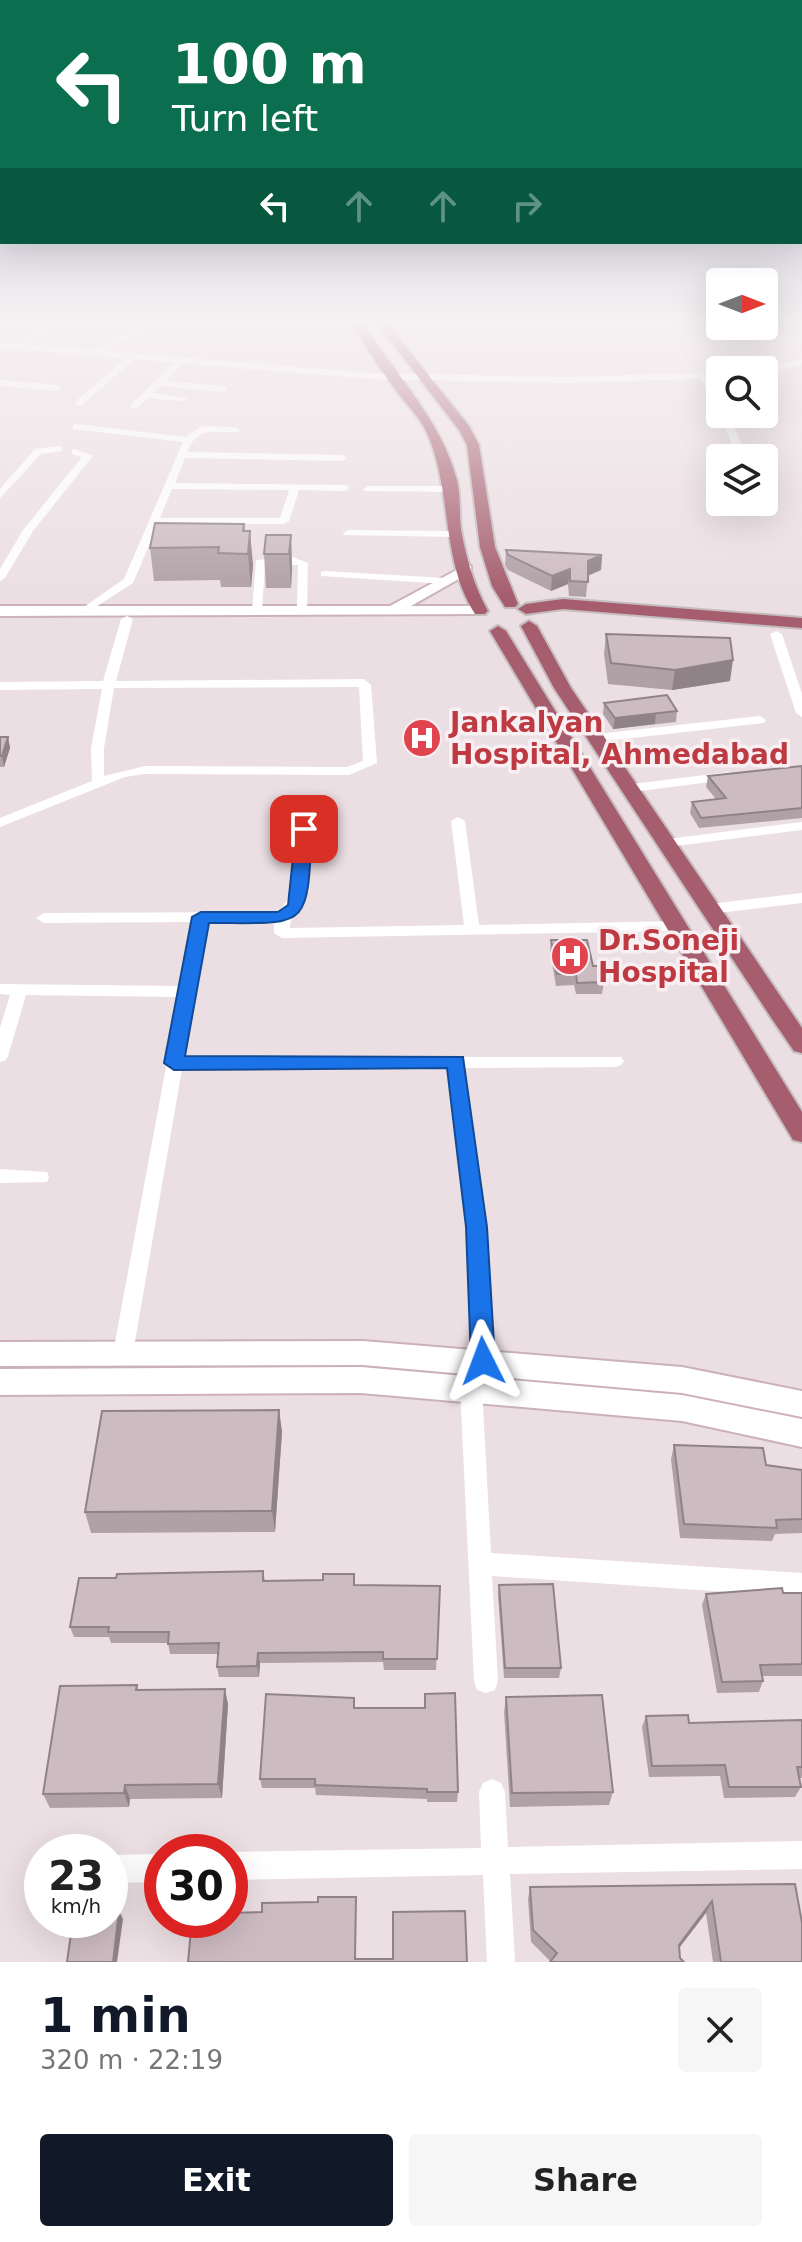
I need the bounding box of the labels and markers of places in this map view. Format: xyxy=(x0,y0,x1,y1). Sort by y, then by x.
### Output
place label: Jankalyan Hospital, Ahmedabad xyxy=(448,706,789,771)
hospital icon: Jankalyan Hospital, Ahmedabad xyxy=(401,717,443,759)
pin xyxy=(270,795,338,863)
place label: Dr.Soneji Hospital xyxy=(598,924,739,989)
hospital icon: Dr.Soneji Hospital xyxy=(549,935,591,977)

